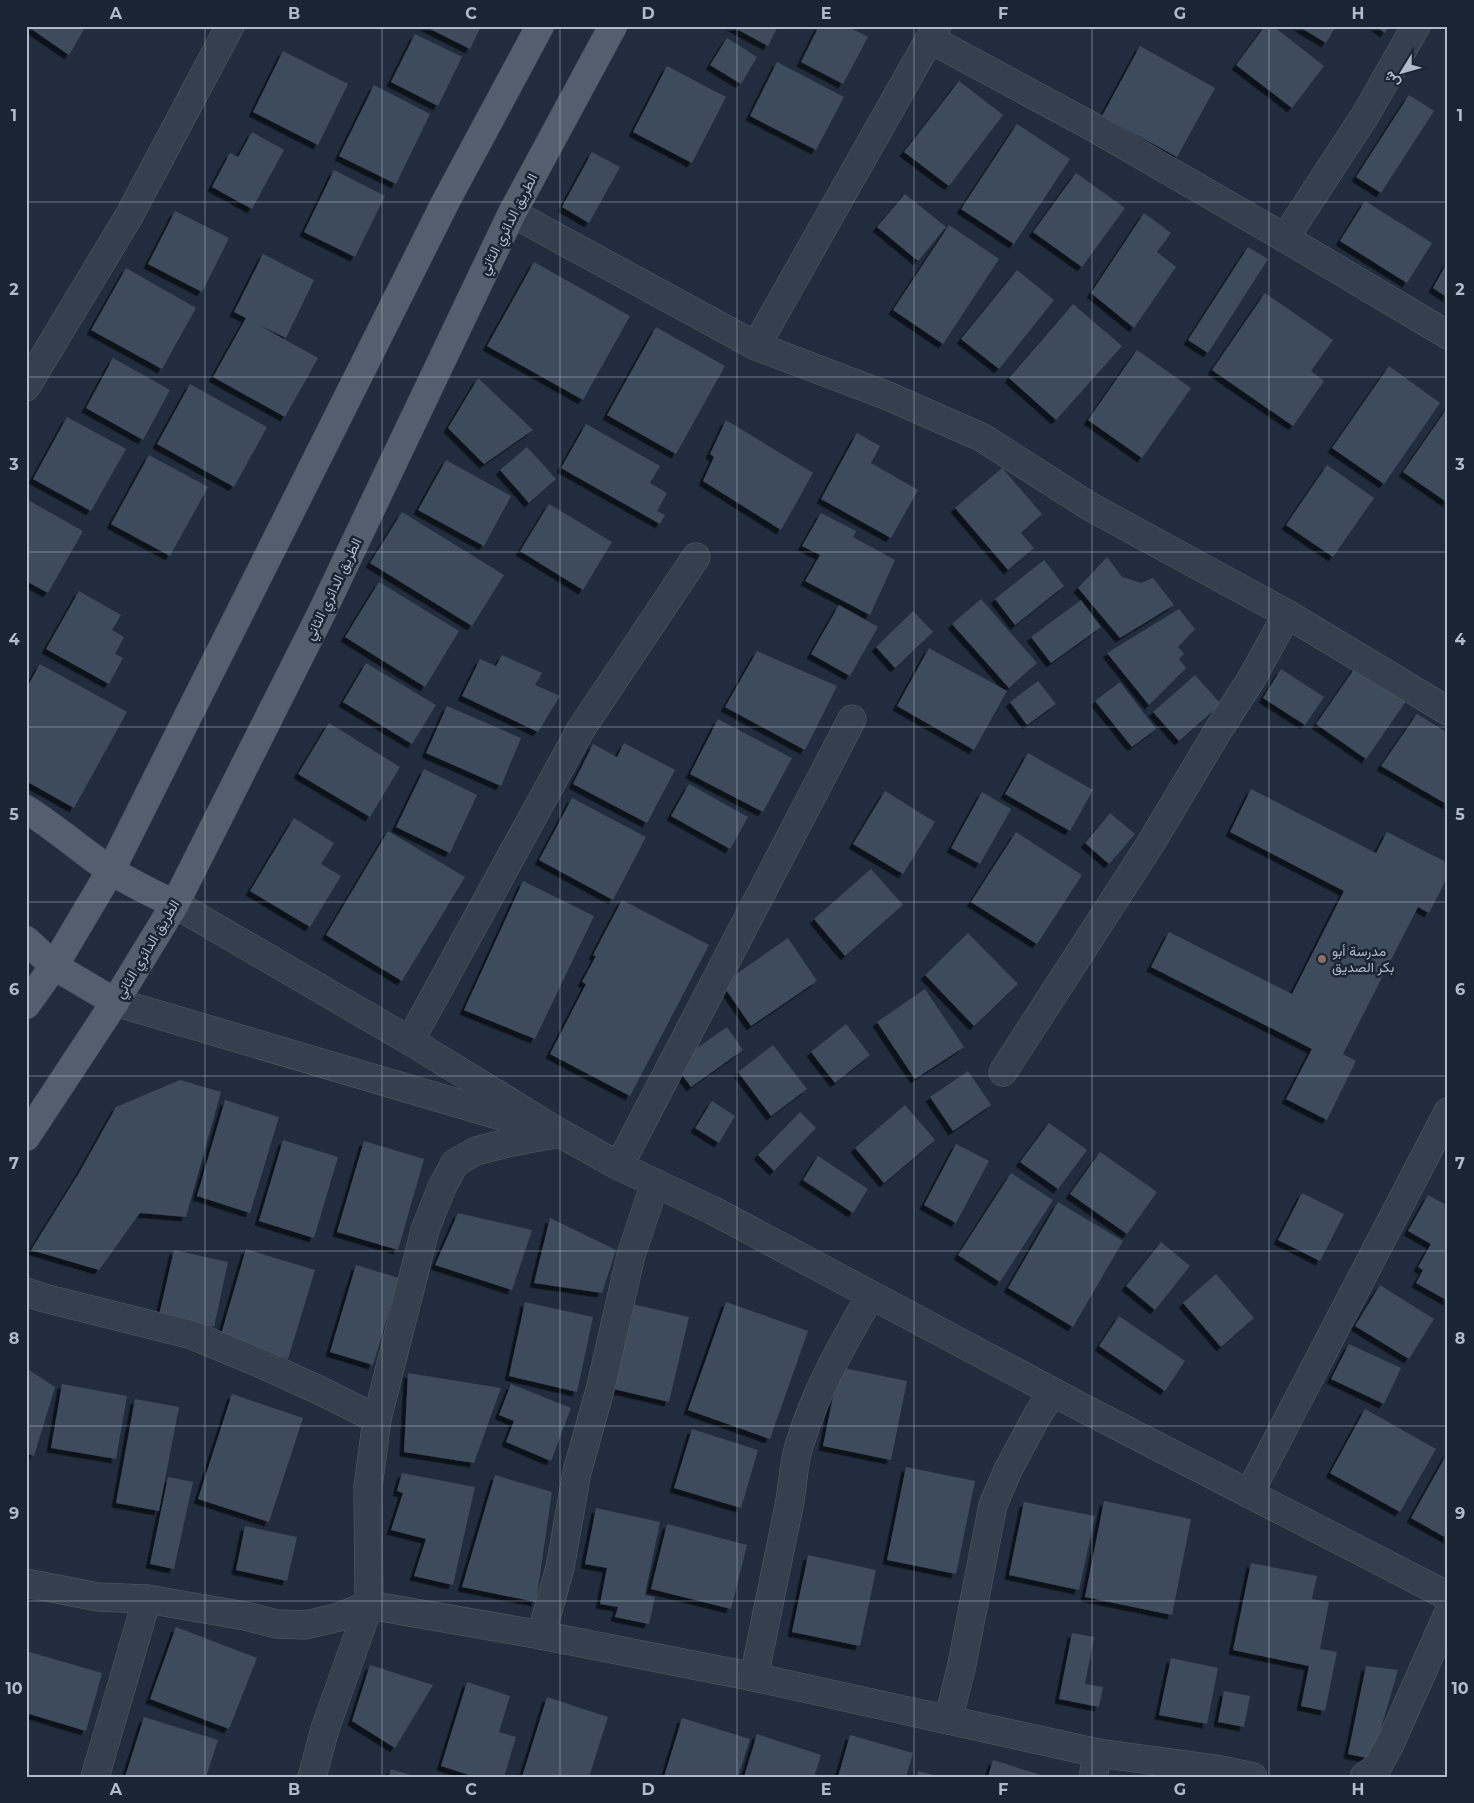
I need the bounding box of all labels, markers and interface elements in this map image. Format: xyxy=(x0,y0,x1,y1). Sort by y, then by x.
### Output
text: A xyxy=(109,4,123,23)
text: B xyxy=(288,4,300,23)
text: C xyxy=(465,4,477,23)
text: D xyxy=(641,4,655,23)
text: E xyxy=(821,4,831,23)
text: F xyxy=(998,4,1008,23)
text: G xyxy=(1174,4,1186,23)
text: H xyxy=(1352,4,1364,23)
north arrow xyxy=(1376,48,1426,98)
text: ش xyxy=(1379,68,1404,92)
text: 1 xyxy=(11,106,17,125)
text: 1 xyxy=(1457,106,1463,125)
street label: الطريق الدائري الثاني xyxy=(475,170,544,279)
text: 2 xyxy=(9,280,19,299)
text: 2 xyxy=(1455,280,1465,299)
text: 3 xyxy=(8,455,19,474)
text: 3 xyxy=(1454,455,1465,474)
street label: الطريق الدائري الثاني xyxy=(300,535,368,644)
text: 4 xyxy=(8,630,20,649)
text: 4 xyxy=(1454,630,1466,649)
text: 5 xyxy=(9,805,19,824)
text: 5 xyxy=(1455,805,1465,824)
street label: الطريق الدائري الثاني xyxy=(111,897,186,1003)
place label: مدرسة أبو بكر الصديق xyxy=(1332,942,1394,976)
marker: مدرسة أبو بكر الصديق xyxy=(1316,953,1328,965)
text: 6 xyxy=(9,980,19,999)
text: 6 xyxy=(1455,980,1465,999)
text: 7 xyxy=(9,1154,19,1173)
text: 7 xyxy=(1455,1154,1465,1173)
text: 8 xyxy=(9,1329,19,1348)
text: 8 xyxy=(1455,1329,1465,1348)
text: 9 xyxy=(9,1504,19,1523)
text: 9 xyxy=(1455,1504,1465,1523)
text: 10 xyxy=(5,1679,23,1698)
text: 10 xyxy=(1451,1679,1469,1698)
text: A xyxy=(109,1780,123,1799)
text: B xyxy=(288,1780,300,1799)
text: C xyxy=(465,1780,477,1799)
text: D xyxy=(641,1780,655,1799)
text: E xyxy=(821,1780,831,1799)
text: F xyxy=(998,1780,1008,1799)
text: G xyxy=(1174,1780,1186,1799)
text: H xyxy=(1352,1780,1364,1799)

